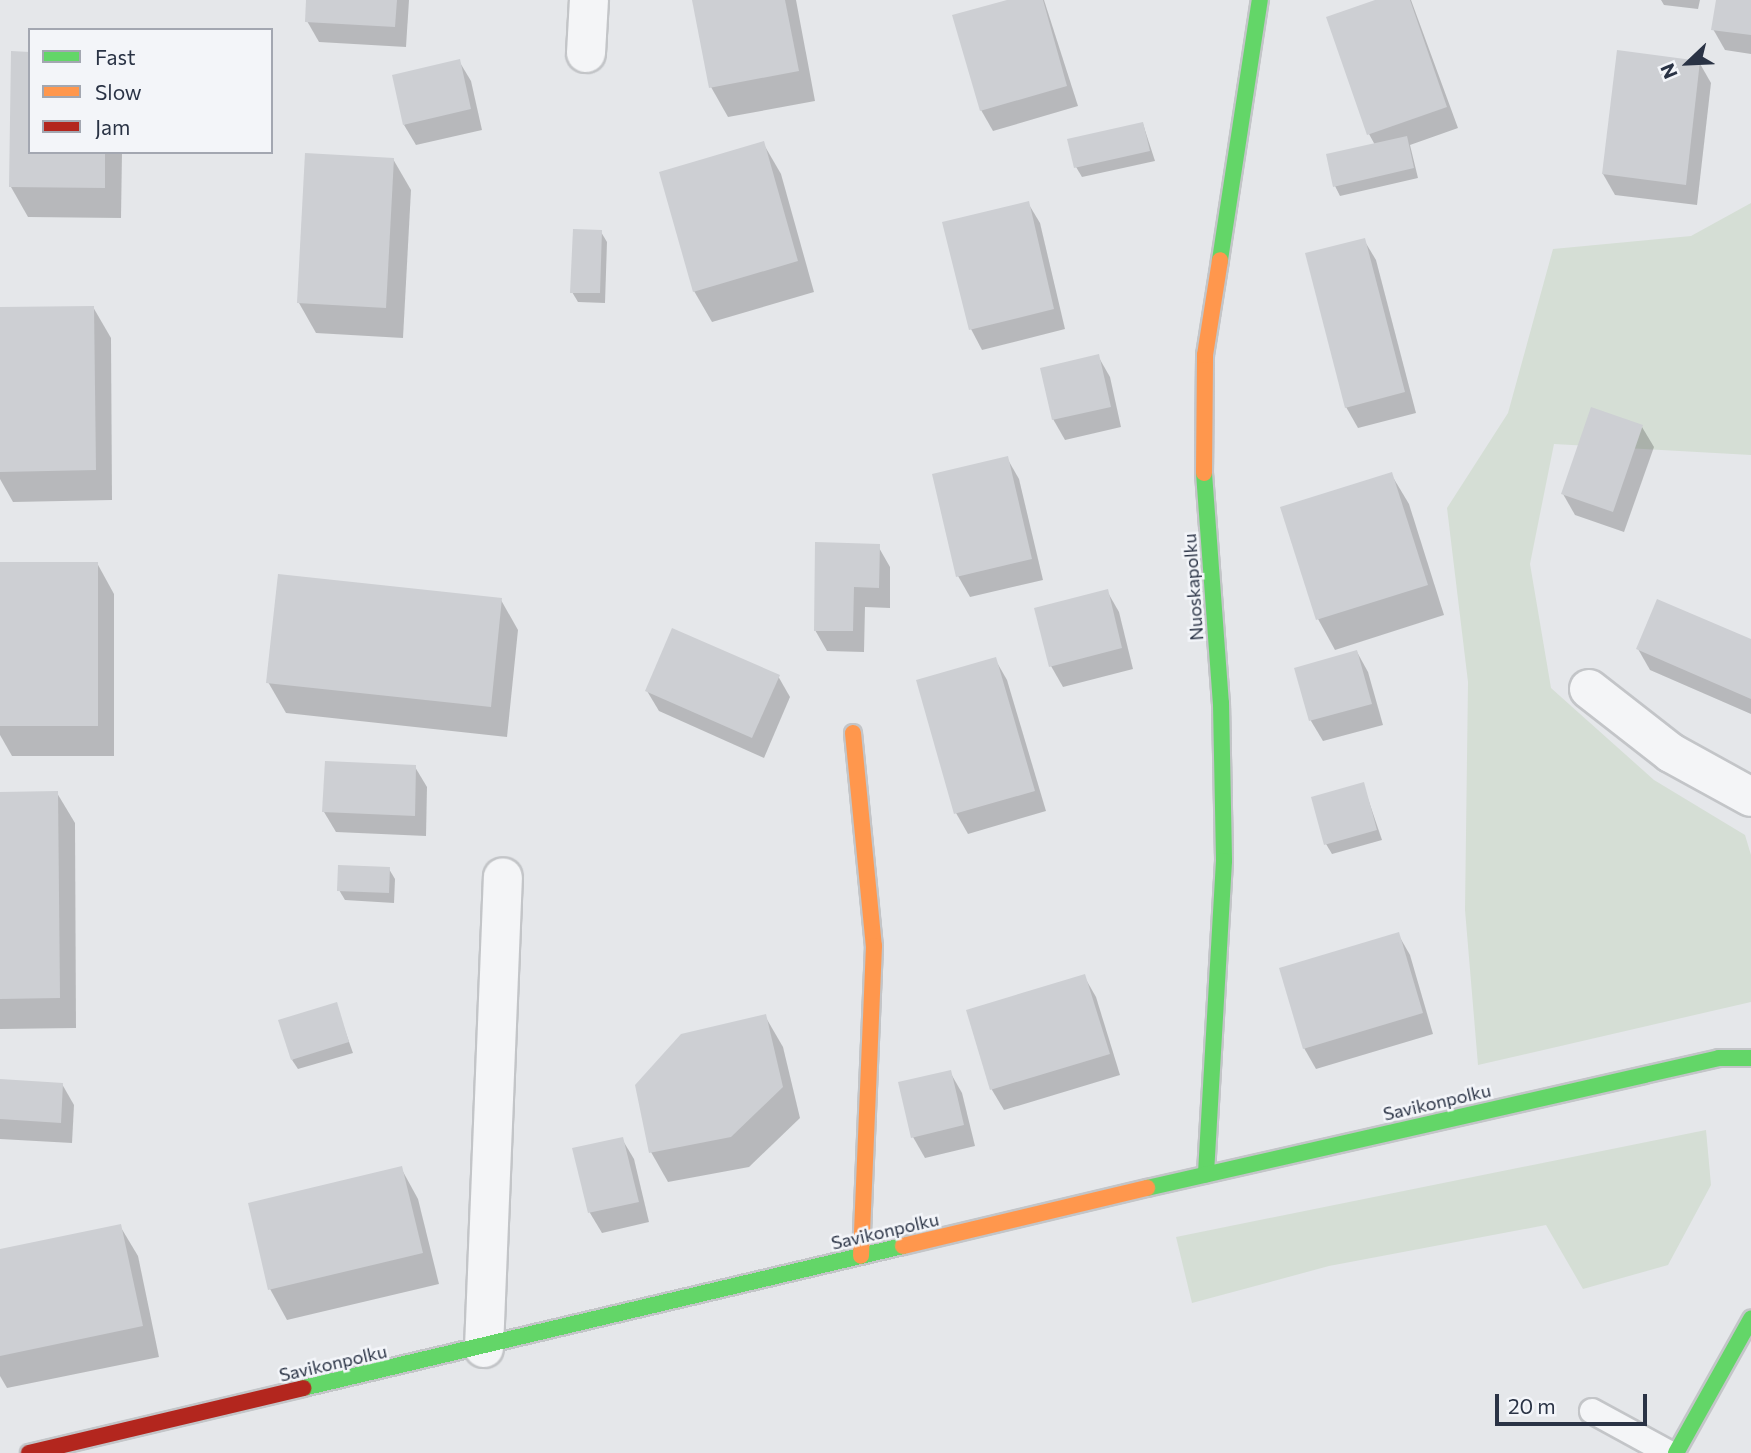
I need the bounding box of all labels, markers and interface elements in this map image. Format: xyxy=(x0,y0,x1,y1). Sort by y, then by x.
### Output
legend xyxy=(28,28,273,154)
north arrow xyxy=(1653,28,1723,98)
text: Fast xyxy=(95,44,136,69)
text: N xyxy=(1655,60,1682,82)
text: Slow xyxy=(95,79,142,104)
text: Jam xyxy=(95,114,130,139)
street label: Nuoskapolku xyxy=(1178,533,1208,641)
street label: Savikonpolku xyxy=(1381,1079,1493,1125)
street label: Savikonpolku xyxy=(829,1208,941,1254)
street label: Savikonpolku xyxy=(277,1340,389,1386)
scale bar xyxy=(1499,1380,1651,1424)
text: 20 m xyxy=(1508,1393,1556,1418)

